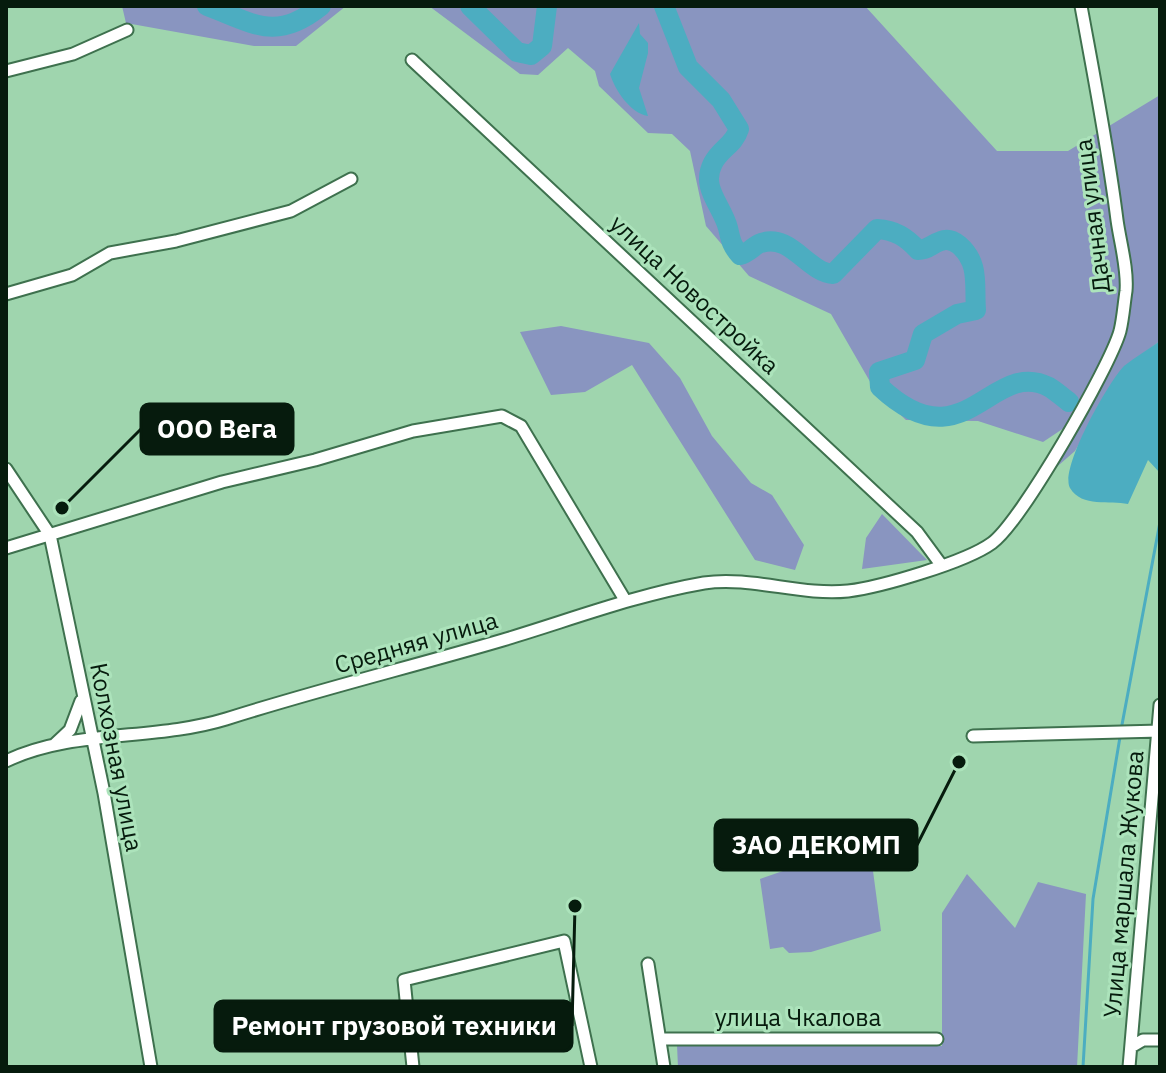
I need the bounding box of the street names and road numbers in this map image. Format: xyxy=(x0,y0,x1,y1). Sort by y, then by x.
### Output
street label: Дачная улица xyxy=(1067,137,1117,295)
street label: улица Новостройка xyxy=(604,207,787,381)
street label: Средняя улица xyxy=(331,603,501,681)
street label: Колхозная улица xyxy=(83,660,151,854)
street label: Улица маршала Жукова xyxy=(1095,749,1151,1019)
street label: улица Чкалова xyxy=(715,1001,882,1033)

